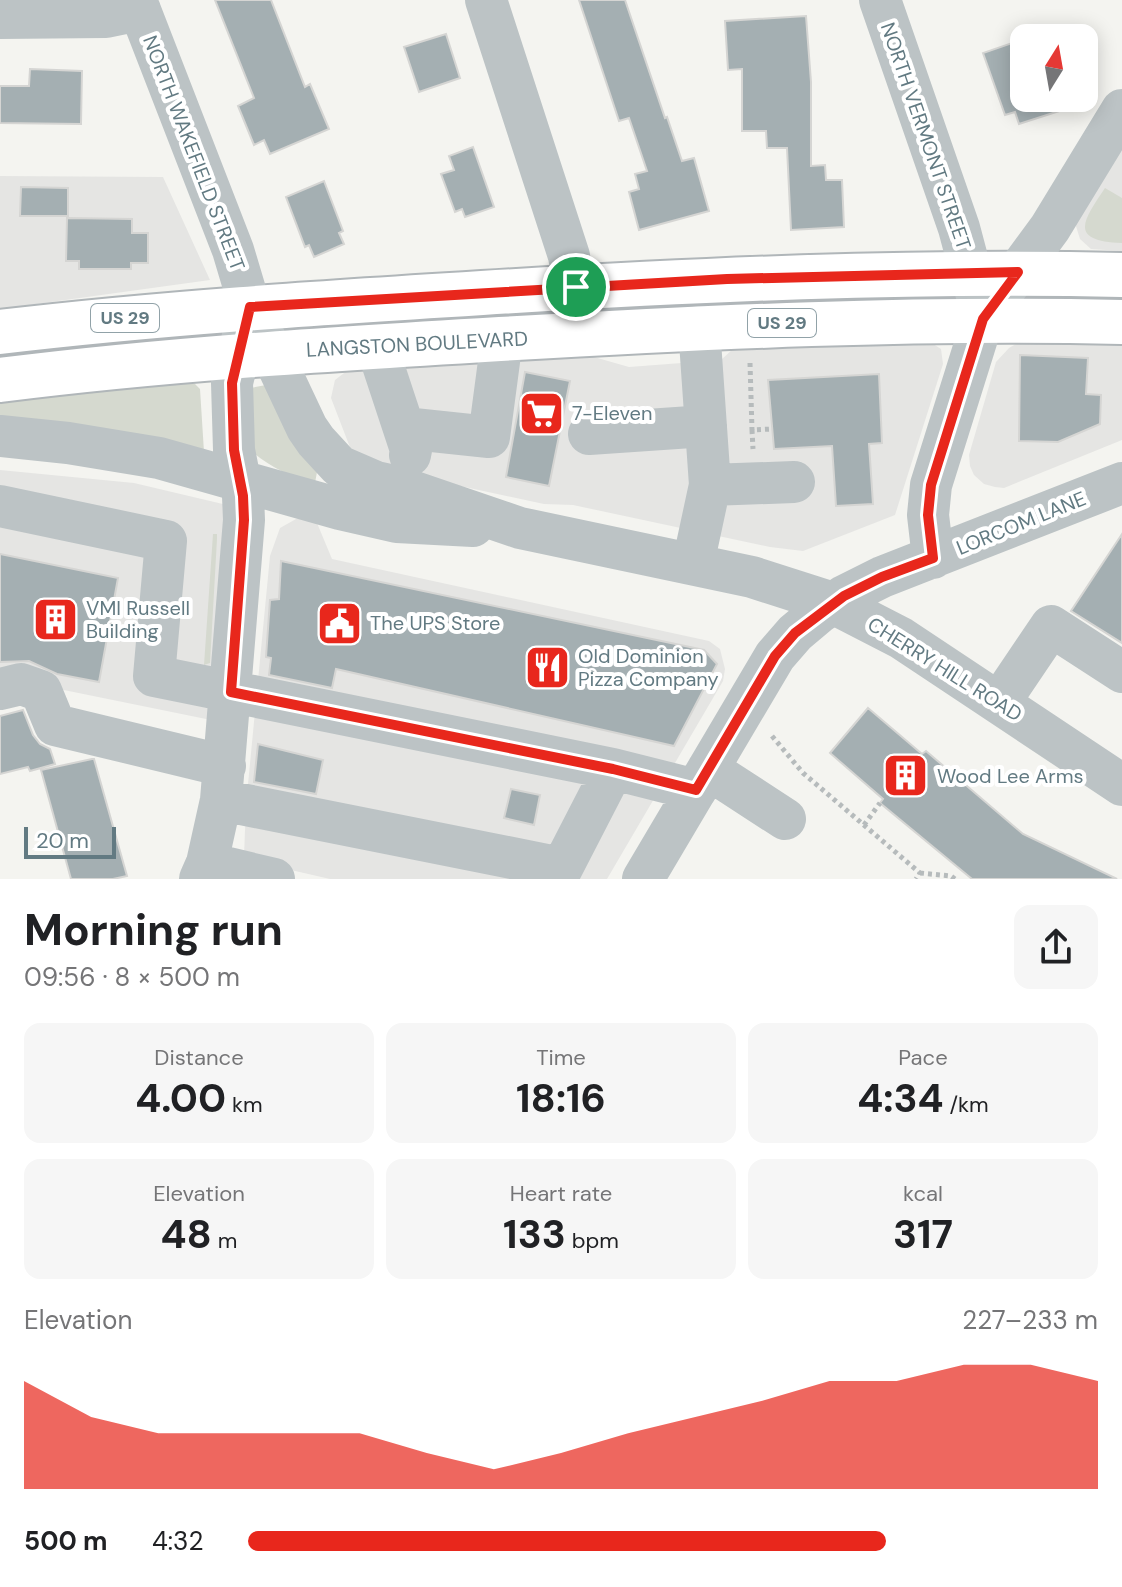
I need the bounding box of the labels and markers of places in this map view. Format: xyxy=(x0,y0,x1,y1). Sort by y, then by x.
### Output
pin xyxy=(542,253,610,321)
supermarket icon: 7-Eleven xyxy=(517,389,565,437)
place label: 7-Eleven xyxy=(572,400,652,426)
place label: VMI Russell Building xyxy=(86,595,190,644)
building icon: VMI Russell Building xyxy=(31,596,79,644)
public building icon: The UPS Store xyxy=(315,599,363,647)
place label: The UPS Store xyxy=(370,610,500,636)
restaurant icon: Old Dominion Pizza Company xyxy=(523,643,571,691)
place label: Old Dominion Pizza Company xyxy=(578,643,719,692)
building icon: Wood Lee Arms xyxy=(882,752,930,800)
place label: Wood Lee Arms xyxy=(937,763,1084,789)

